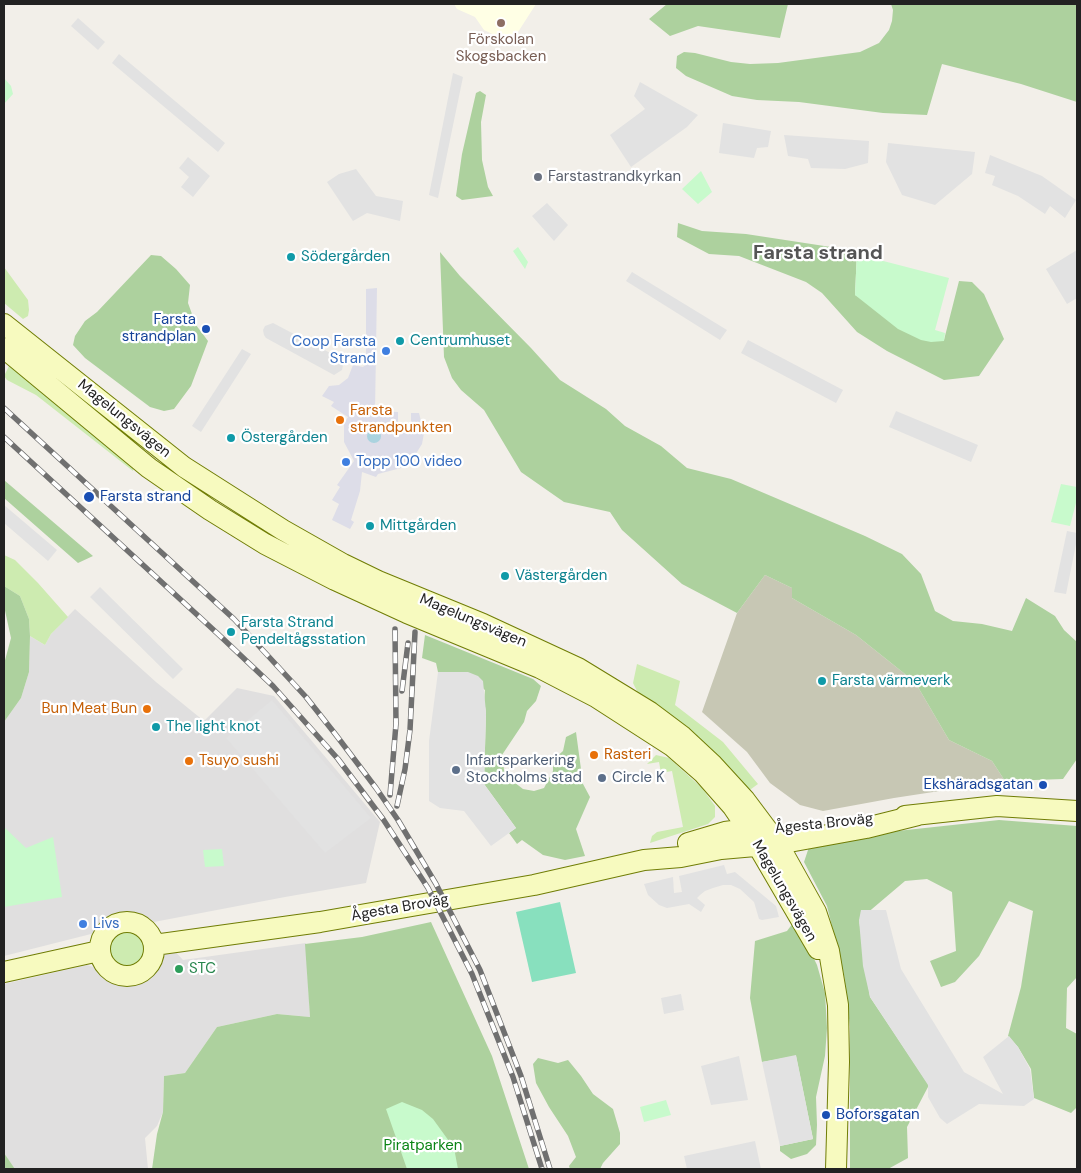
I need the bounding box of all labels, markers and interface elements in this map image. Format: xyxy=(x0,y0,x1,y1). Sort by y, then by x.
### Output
marker: Förskolan Skogsbacken xyxy=(495,17,507,29)
place label: Förskolan Skogsbacken xyxy=(456,31,546,66)
place label: Farstastrandkyrkan xyxy=(548,168,681,186)
marker: Farstastrandkyrkan xyxy=(532,171,544,183)
district label: Farsta strand xyxy=(753,242,883,266)
place label: Södergården xyxy=(301,248,390,266)
marker: Södergården xyxy=(285,251,297,263)
place label: Farsta strandplan xyxy=(122,311,196,346)
marker: Farsta strandplan xyxy=(200,323,212,335)
place label: Centrumhuset xyxy=(410,332,510,350)
place label: Coop Farsta Strand xyxy=(292,333,376,368)
marker: Centrumhuset xyxy=(394,335,406,347)
marker: Coop Farsta Strand xyxy=(380,345,392,357)
street label: Magelungsvägen xyxy=(74,376,174,462)
place label: Farsta strandpunkten xyxy=(350,402,452,437)
marker: Farsta strandpunkten xyxy=(334,414,346,426)
place label: Östergården xyxy=(241,429,328,447)
marker: Östergården xyxy=(225,432,237,444)
place label: Topp 100 video xyxy=(356,453,462,471)
marker: Topp 100 video xyxy=(340,456,352,468)
place label: Farsta strand xyxy=(100,488,191,506)
marker: Farsta strand xyxy=(82,490,96,504)
place label: Mittgården xyxy=(380,517,456,535)
marker: Mittgården xyxy=(364,520,376,532)
place label: Västergården xyxy=(515,567,607,585)
marker: Västergården xyxy=(499,570,511,582)
street label: Magelungsvägen xyxy=(417,590,529,652)
place label: Farsta Strand Pendeltågsstation xyxy=(241,614,366,649)
marker: Farsta Strand Pendeltågsstation xyxy=(225,626,237,638)
place label: Farsta värmeverk xyxy=(832,672,950,690)
marker: Farsta värmeverk xyxy=(816,675,828,687)
place label: Bun Meat Bun xyxy=(42,700,137,718)
marker: Bun Meat Bun xyxy=(141,703,153,715)
place label: The light knot xyxy=(166,718,260,736)
marker: The light knot xyxy=(150,721,162,733)
place label: Rasteri xyxy=(604,746,651,764)
marker: Rasteri xyxy=(588,749,600,761)
place label: Tsuyo sushi xyxy=(199,752,279,770)
place label: Infartsparkering Stockholms stad xyxy=(466,752,582,787)
marker: Tsuyo sushi xyxy=(183,755,195,767)
marker: Infartsparkering Stockholms stad xyxy=(450,764,462,776)
place label: Circle K xyxy=(612,769,665,787)
marker: Circle K xyxy=(596,772,608,784)
place label: Ekshäradsgatan xyxy=(923,776,1033,794)
marker: Ekshäradsgatan xyxy=(1037,779,1049,791)
street label: Ågesta Broväg xyxy=(774,810,874,838)
street label: Magelungsvägen xyxy=(748,837,820,945)
street label: Ågesta Broväg xyxy=(350,891,450,925)
place label: Livs xyxy=(93,915,120,933)
marker: Livs xyxy=(77,918,89,930)
place label: STC xyxy=(189,960,216,978)
marker: STC xyxy=(173,963,185,975)
place label: Boforsgatan xyxy=(836,1106,920,1124)
marker: Boforsgatan xyxy=(820,1109,832,1121)
park label: Piratparken xyxy=(384,1137,462,1155)

